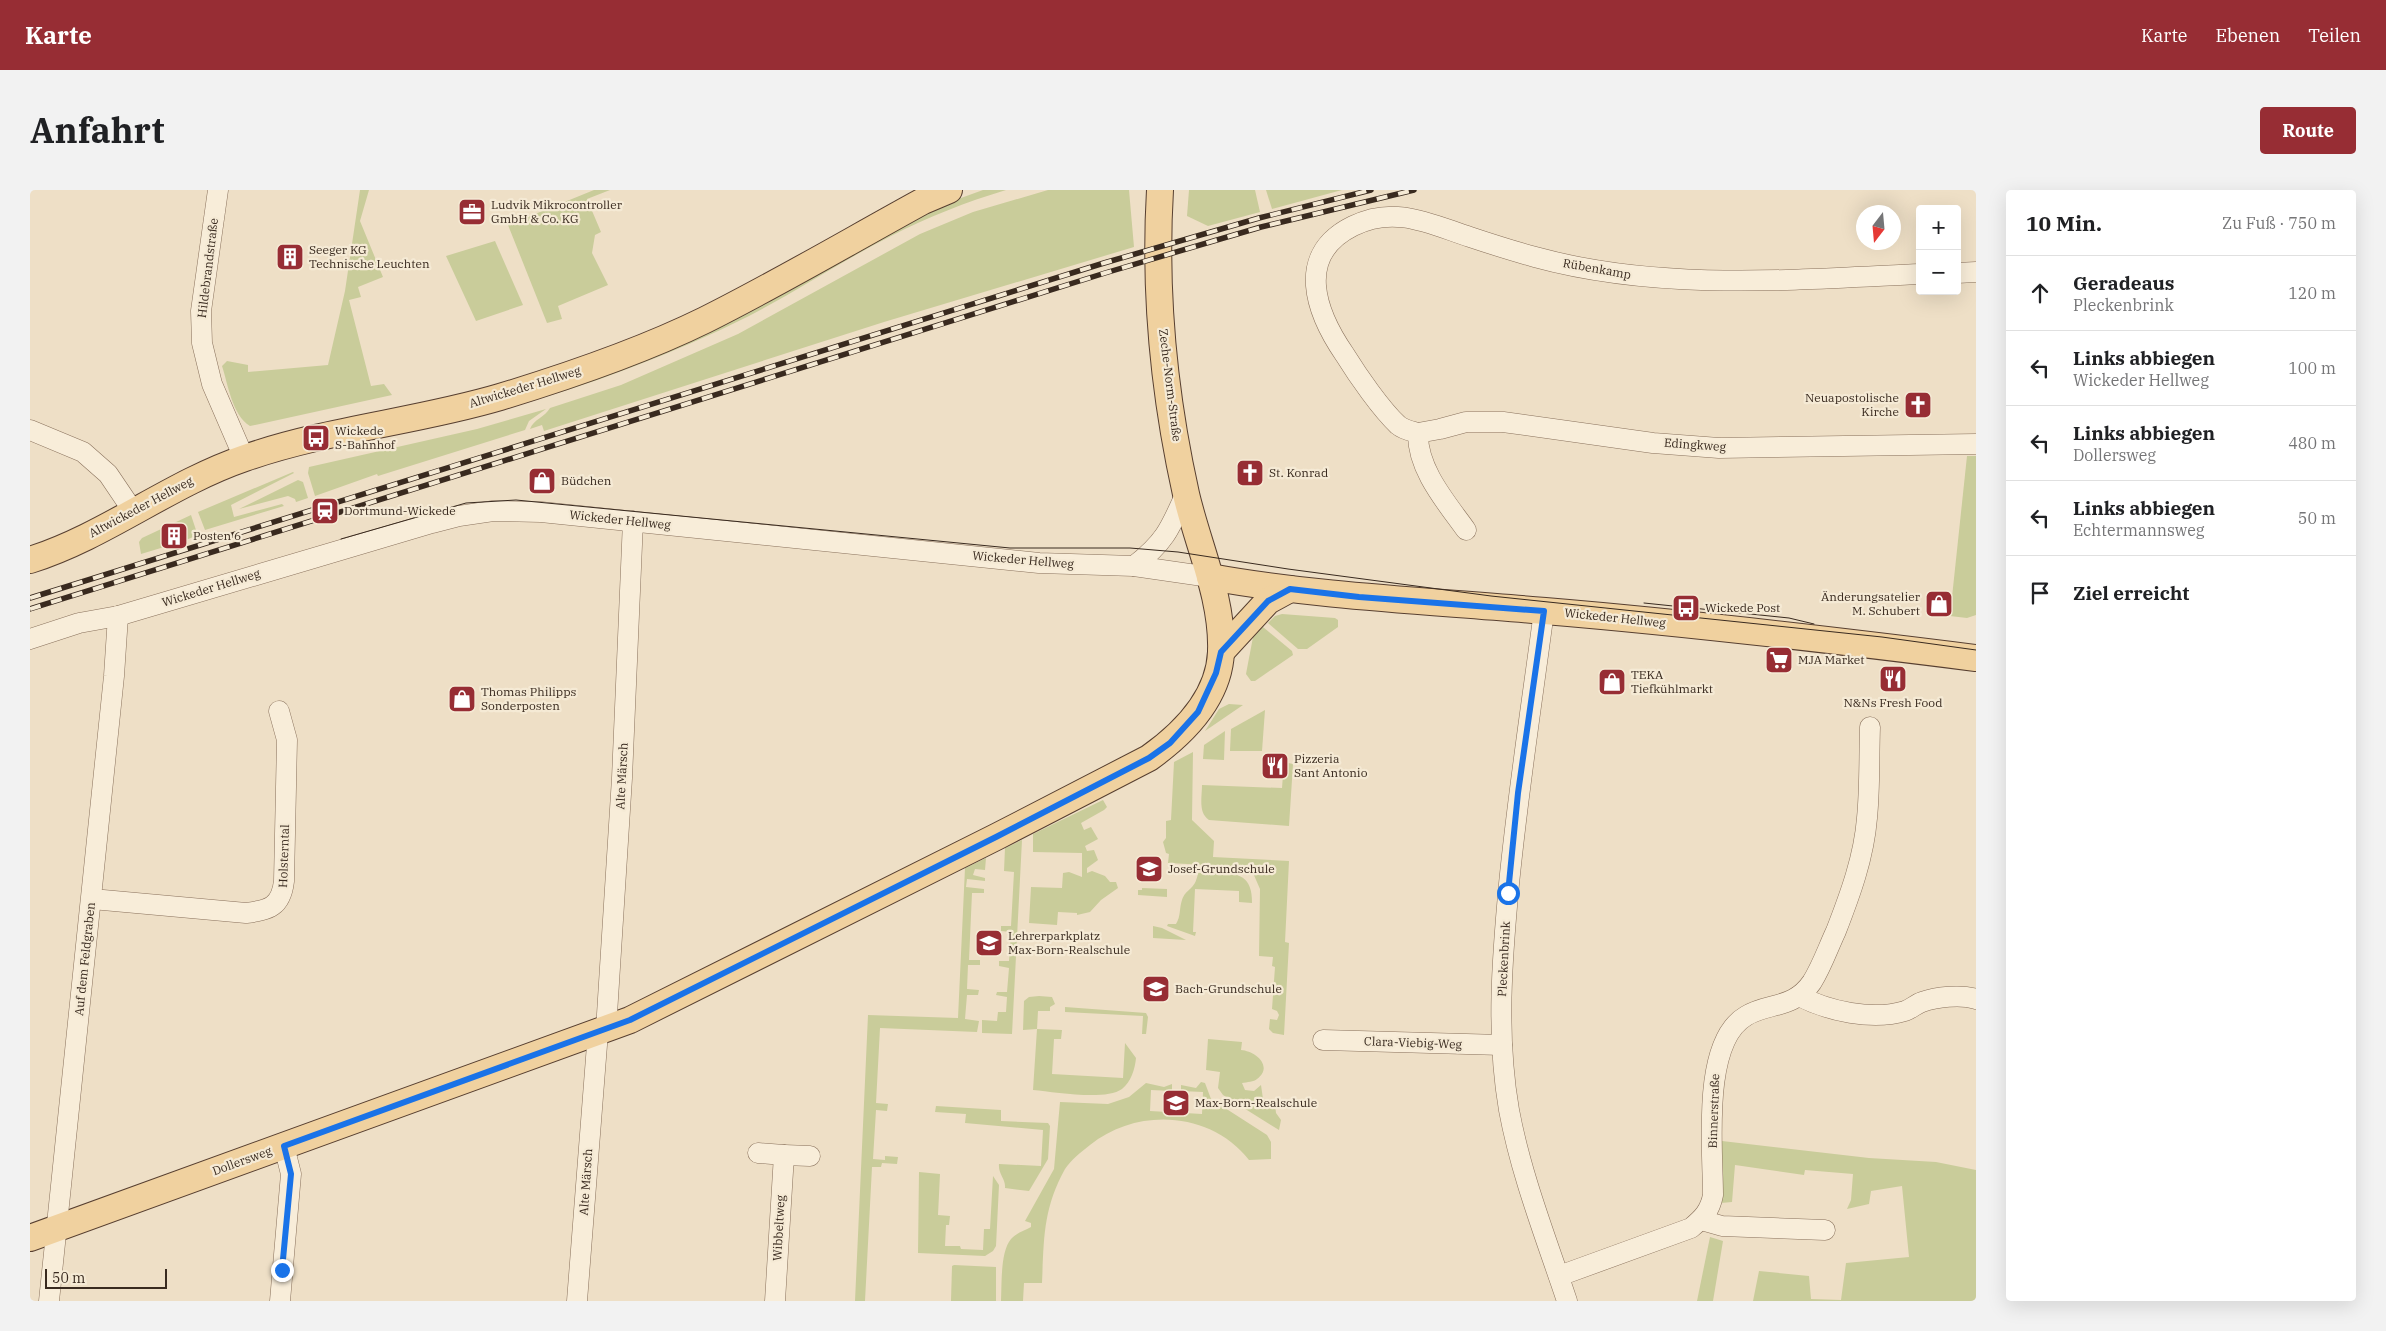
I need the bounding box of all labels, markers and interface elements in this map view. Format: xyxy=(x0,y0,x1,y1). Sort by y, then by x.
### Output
text: Karte xyxy=(25,19,92,51)
text: Karte xyxy=(2141,24,2187,47)
text: Ebenen xyxy=(2215,24,2280,47)
text: Teilen xyxy=(2308,24,2361,47)
text: Anfahrt xyxy=(30,107,164,153)
button: Route xyxy=(2260,107,2356,154)
office icon: Ludvik Mikrocontroller GmbH & Co. KG xyxy=(457,197,487,227)
place label: Ludvik Mikrocontroller GmbH & Co. KG xyxy=(491,197,623,226)
north arrow xyxy=(1856,205,1901,250)
map controls xyxy=(1916,205,1961,295)
button: + xyxy=(1916,205,1961,250)
text: 10 Min. xyxy=(2026,209,2102,237)
text: Zu Fuß · 750 m xyxy=(2222,213,2336,233)
street label: Hildebrandstraße xyxy=(194,217,221,319)
building icon: Seeger KG Technische Leuchten xyxy=(275,242,305,272)
place label: Seeger KG Technische Leuchten xyxy=(309,242,430,271)
button: − xyxy=(1916,250,1961,295)
street label: Rübenkamp xyxy=(1562,255,1632,282)
text: Geradeaus xyxy=(2073,271,2174,295)
icon: ahead xyxy=(2026,279,2054,307)
text: 120 m xyxy=(2288,283,2336,303)
text: Pleckenbrink xyxy=(2073,295,2174,315)
street label: Zeche-Norm-Straße xyxy=(1156,328,1185,442)
text: Links abbiegen xyxy=(2073,346,2215,370)
icon: left xyxy=(2026,354,2054,382)
text: 100 m xyxy=(2288,358,2336,378)
street label: Altwickeder Hellweg xyxy=(467,362,583,411)
text: Wickeder Hellweg xyxy=(2073,370,2209,390)
place label: Neuapostolische Kirche xyxy=(1805,390,1899,419)
church icon: Neuapostolische Kirche xyxy=(1903,390,1933,420)
text: Links abbiegen xyxy=(2073,421,2215,445)
bus stop icon: Wickede S-Bahnhof xyxy=(301,423,331,453)
place label: Wickede S-Bahnhof xyxy=(335,423,396,452)
icon: left xyxy=(2026,429,2054,457)
text: 480 m xyxy=(2288,433,2336,453)
street label: Edingkweg xyxy=(1664,435,1727,454)
text: Dollersweg xyxy=(2073,445,2156,465)
church icon: St. Konrad xyxy=(1235,458,1265,488)
place label: St. Konrad xyxy=(1269,465,1328,480)
shop icon: Büdchen xyxy=(527,466,557,496)
street label: Altwickeder Hellweg xyxy=(86,473,196,540)
place label: Büdchen xyxy=(561,473,612,488)
station icon: Dortmund-Wickede xyxy=(310,496,340,526)
text: Links abbiegen xyxy=(2073,496,2215,520)
place label: Dortmund-Wickede xyxy=(344,503,456,518)
icon: left xyxy=(2026,504,2054,532)
street label: Wickeder Hellweg xyxy=(569,507,672,532)
text: 50 m xyxy=(2298,508,2336,528)
text: Echtermannsweg xyxy=(2073,520,2204,540)
building icon: Posten 6 xyxy=(159,521,189,551)
place label: Posten 6 xyxy=(193,528,241,543)
street label: Wickeder Hellweg xyxy=(972,548,1075,571)
street label: Wickeder Hellweg xyxy=(160,565,262,610)
icon: arrive xyxy=(2026,579,2054,607)
text: Ziel erreicht xyxy=(2073,581,2189,605)
place label: Änderungsatelier M. Schubert xyxy=(1821,589,1921,618)
shop icon: Änderungsatelier M. Schubert xyxy=(1924,589,1954,619)
bus stop icon: Wickede Post xyxy=(1671,593,1701,623)
place label: Wickede Post xyxy=(1705,600,1780,615)
street label: Wickeder Hellweg xyxy=(1564,605,1667,630)
supermarket icon: MJA Market xyxy=(1764,645,1794,675)
place label: MJA Market xyxy=(1798,652,1865,667)
restaurant icon: N&Ns Fresh Food xyxy=(1878,664,1908,694)
shop icon: TEKA Tiefkühlmarkt xyxy=(1597,667,1627,697)
place label: TEKA Tiefkühlmarkt xyxy=(1631,667,1713,696)
shop icon: Thomas Philipps Sonderposten xyxy=(447,684,477,714)
place label: Thomas Philipps Sonderposten xyxy=(481,684,577,713)
place label: N&Ns Fresh Food xyxy=(1843,695,1943,710)
street label: Alte Märsch xyxy=(612,742,631,810)
restaurant icon: Pizzeria Sant Antonio xyxy=(1260,751,1290,781)
place label: Pizzeria Sant Antonio xyxy=(1294,751,1368,780)
street label: Holsterntal xyxy=(275,824,292,888)
school or university icon: Josef-Grundschule xyxy=(1134,854,1164,884)
place label: Josef-Grundschule xyxy=(1168,861,1275,876)
route start xyxy=(1497,882,1520,905)
street label: Auf dem Feldgraben xyxy=(71,901,98,1017)
street label: Pleckenbrink xyxy=(1494,921,1513,997)
school or university icon: Lehrerparkplatz Max-Born-Realschule xyxy=(974,928,1004,958)
place label: Lehrerparkplatz Max-Born-Realschule xyxy=(1008,928,1130,957)
school or university icon: Bach-Grundschule xyxy=(1141,974,1171,1004)
place label: Bach-Grundschule xyxy=(1175,981,1282,996)
street label: Clara-Viebig-Weg xyxy=(1364,1033,1463,1052)
street label: Binnerstraße xyxy=(1705,1073,1722,1149)
school or university icon: Max-Born-Realschule xyxy=(1161,1088,1191,1118)
place label: Max-Born-Realschule xyxy=(1195,1095,1317,1110)
street label: Dollersweg xyxy=(210,1143,274,1178)
street label: Alte Märsch xyxy=(576,1148,595,1216)
street label: Wibbeltweg xyxy=(769,1194,788,1261)
route end xyxy=(271,1259,294,1282)
scale bar xyxy=(45,1266,168,1289)
text: 50 m xyxy=(52,1269,85,1287)

